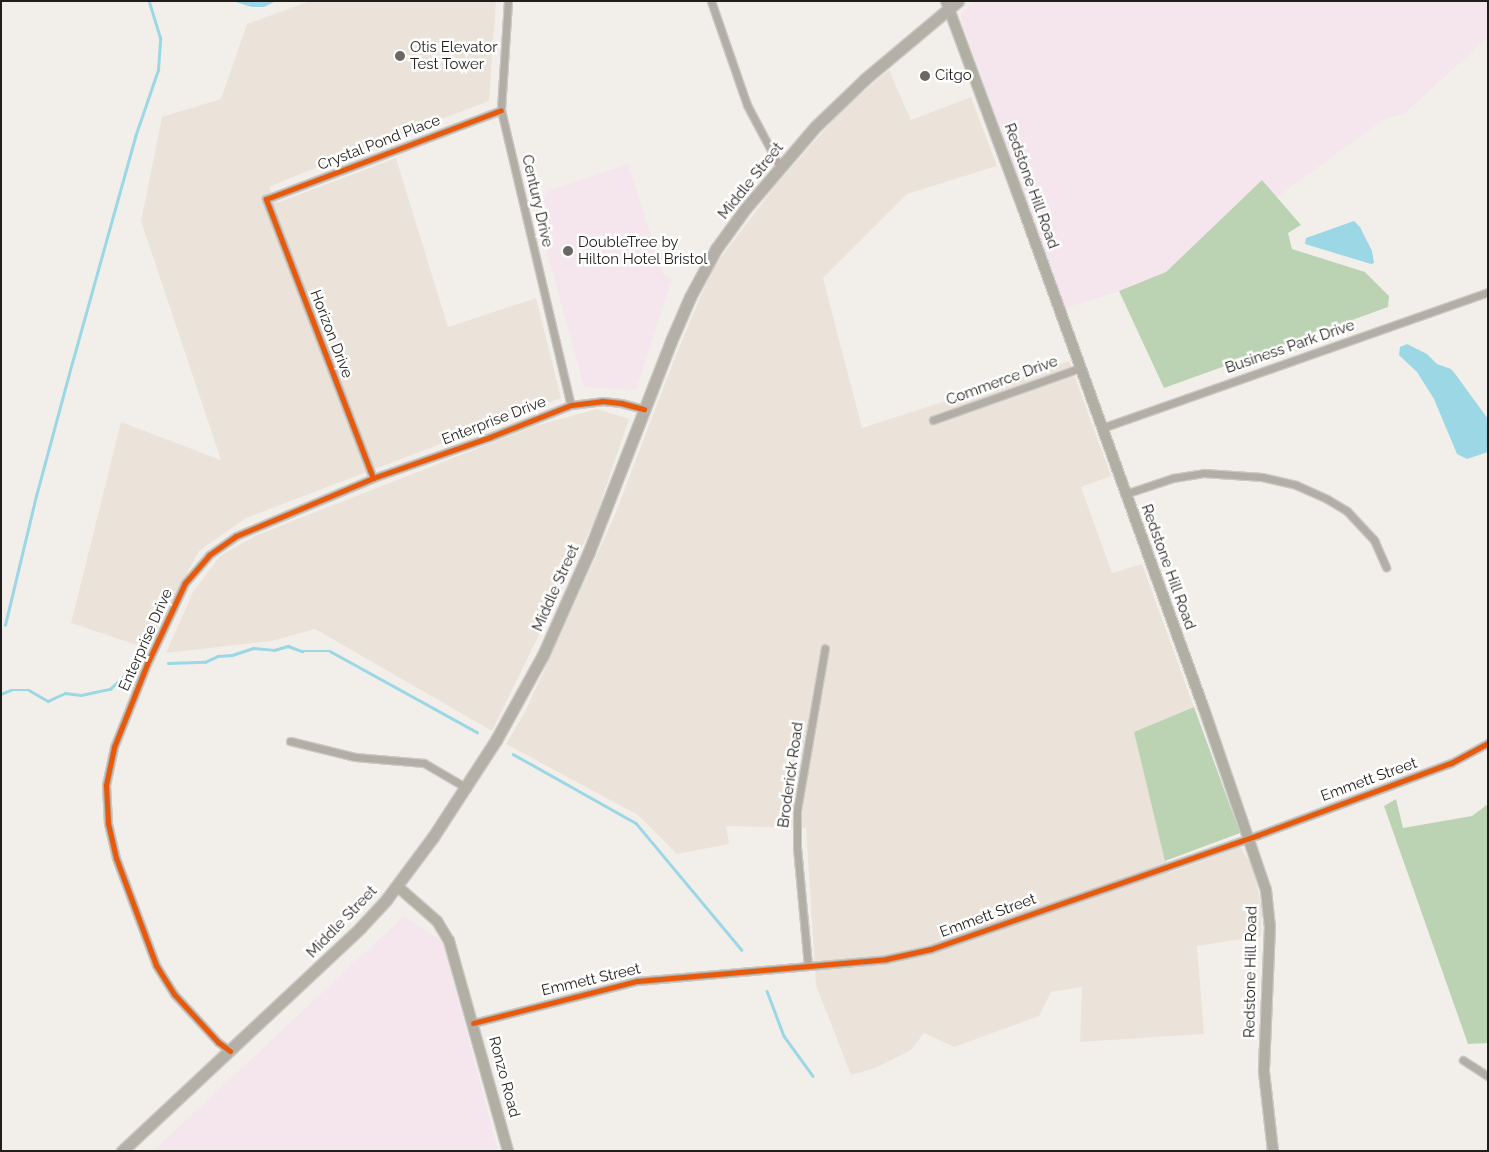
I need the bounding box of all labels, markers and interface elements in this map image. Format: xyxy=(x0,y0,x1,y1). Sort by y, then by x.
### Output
place label: Otis Elevator Test Tower xyxy=(410,38,497,73)
marker: Otis Elevator Test Tower xyxy=(394,50,406,62)
place label: Citgo xyxy=(935,67,972,85)
marker: Citgo xyxy=(919,70,931,82)
street label: Crystal Pond Place xyxy=(315,111,443,175)
street label: Redstone Hill Road xyxy=(1000,121,1062,251)
street label: Middle Street xyxy=(715,139,787,223)
street label: Century Drive xyxy=(518,153,556,249)
place label: DoubleTree by Hilton Hotel Bristol xyxy=(578,233,708,268)
marker: DoubleTree by Hilton Hotel Bristol xyxy=(562,245,574,257)
street label: Horizon Drive xyxy=(306,287,356,381)
street label: Business Park Drive xyxy=(1223,316,1357,378)
street label: Commerce Drive xyxy=(944,353,1060,409)
street label: Enterprise Drive xyxy=(439,393,549,449)
street label: Redstone Hill Road xyxy=(1137,502,1199,632)
street label: Middle Street xyxy=(529,542,583,634)
street label: Enterprise Drive xyxy=(115,586,177,694)
street label: Broderick Road xyxy=(775,721,807,829)
street label: Emmett Street xyxy=(1319,754,1419,806)
street label: Middle Street xyxy=(303,882,381,962)
street label: Emmett Street xyxy=(938,890,1038,942)
street label: Redstone Hill Road xyxy=(1241,906,1261,1038)
street label: Emmett Street xyxy=(540,960,642,1000)
street label: Ronzo Road xyxy=(485,1035,523,1119)

